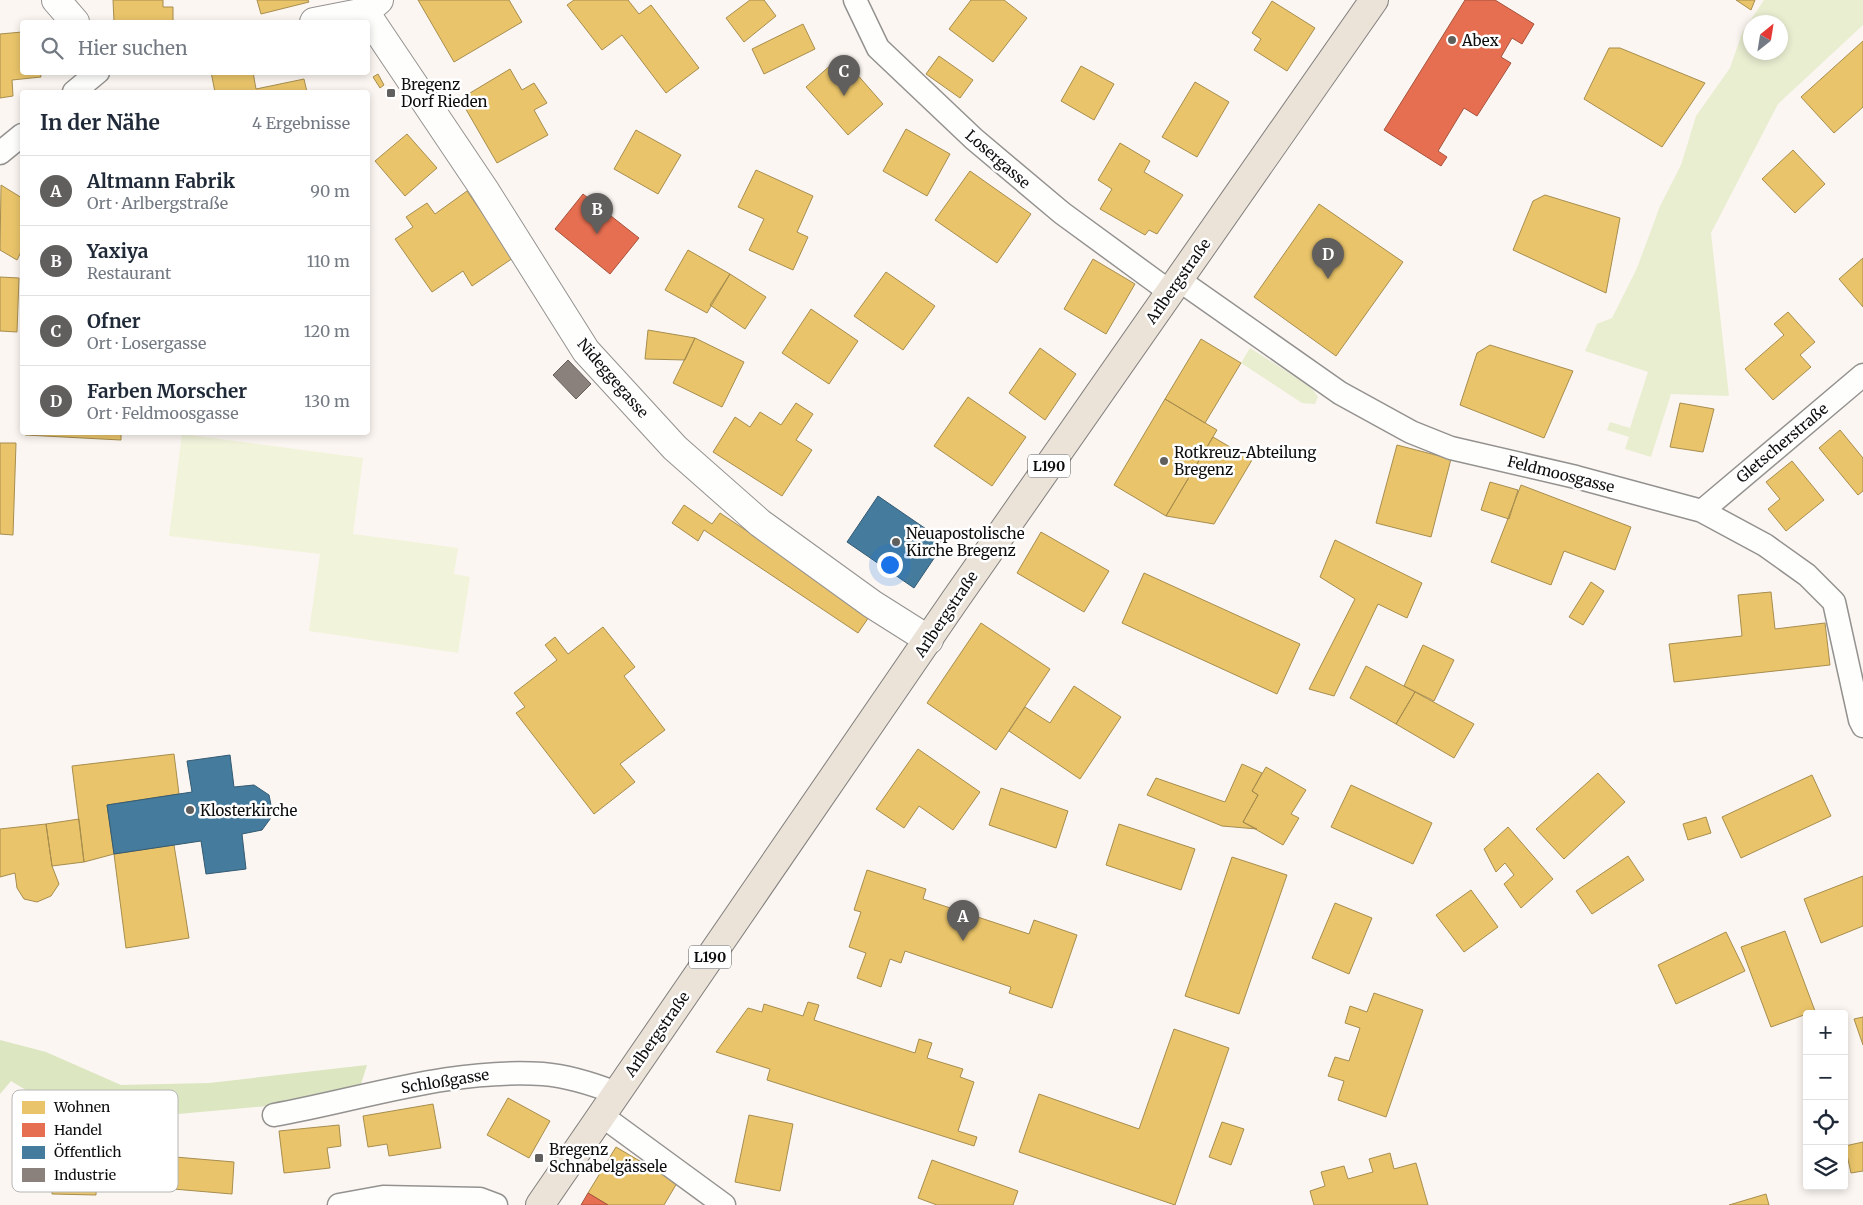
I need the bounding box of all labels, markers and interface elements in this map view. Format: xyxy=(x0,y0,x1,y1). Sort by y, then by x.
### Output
north arrow xyxy=(1743,15,1788,60)
search box xyxy=(20,20,370,75)
place label: Abex xyxy=(1461,31,1499,50)
icon: search xyxy=(38,34,66,62)
marker: Abex xyxy=(1446,34,1458,46)
text: Hier suchen xyxy=(78,36,188,60)
pin: C xyxy=(828,55,860,96)
place label: Bregenz Dorf Rieden xyxy=(401,75,488,111)
marker: Bregenz Dorf Rieden xyxy=(385,87,397,99)
text: In der Nähe xyxy=(40,109,160,136)
text: 4 Ergebnisse xyxy=(252,113,350,133)
street label: Losergasse xyxy=(962,126,1034,192)
text: Altmann Fabrik xyxy=(87,169,235,193)
text: A xyxy=(50,181,62,201)
text: 90 m xyxy=(310,181,350,201)
text: Ort · Arlbergstraße xyxy=(87,193,228,213)
pin: B xyxy=(581,193,613,234)
street label: Arlbergstraße xyxy=(1141,234,1215,328)
pin: D xyxy=(1312,238,1344,279)
text: Yaxiya xyxy=(87,239,148,263)
text: B xyxy=(50,251,62,271)
text: 110 m xyxy=(307,251,350,271)
text: Restaurant xyxy=(87,263,171,283)
text: Ofner xyxy=(87,309,141,333)
text: C xyxy=(51,321,61,341)
text: 120 m xyxy=(304,321,350,341)
text: Ort · Losergasse xyxy=(87,333,206,353)
street label: Nideggegasse xyxy=(573,334,653,422)
text: Farben Morscher xyxy=(87,379,247,403)
text: D xyxy=(50,391,62,411)
text: 130 m xyxy=(304,391,350,411)
street label: Gletscherstraße xyxy=(1732,399,1832,487)
text: Ort · Feldmoosgasse xyxy=(87,403,239,423)
place label: Rotkreuz-Abteilung Bregenz xyxy=(1174,443,1316,479)
street label: Feldmoosgasse xyxy=(1505,452,1617,497)
road number: L190 xyxy=(1028,454,1070,478)
marker: Rotkreuz-Abteilung Bregenz xyxy=(1158,455,1170,467)
place label: Neuapostolische Kirche Bregenz xyxy=(906,524,1025,560)
marker: Neuapostolische Kirche Bregenz xyxy=(890,536,902,548)
your location xyxy=(877,552,903,578)
street label: Arlbergstraße xyxy=(910,567,982,662)
place label: Klosterkirche xyxy=(200,801,298,820)
marker: Klosterkirche xyxy=(184,804,196,816)
pin: A xyxy=(947,900,979,941)
road number: L190 xyxy=(689,946,731,969)
street label: Arlbergstraße xyxy=(620,987,694,1081)
map controls xyxy=(1803,1010,1848,1190)
button: + xyxy=(1803,1010,1848,1055)
button: − xyxy=(1803,1055,1848,1100)
street label: Schloßgasse xyxy=(400,1065,491,1097)
legend xyxy=(12,1090,178,1192)
text: Wohnen xyxy=(53,1098,110,1116)
button: locate xyxy=(1803,1100,1848,1145)
text: Handel xyxy=(54,1121,103,1139)
place label: Bregenz Schnabelgässele xyxy=(549,1140,667,1176)
text: Öffentlich xyxy=(54,1143,121,1161)
button: layers xyxy=(1803,1145,1848,1190)
marker: Bregenz Schnabelgässele xyxy=(533,1152,545,1164)
text: Industrie xyxy=(54,1166,116,1184)

